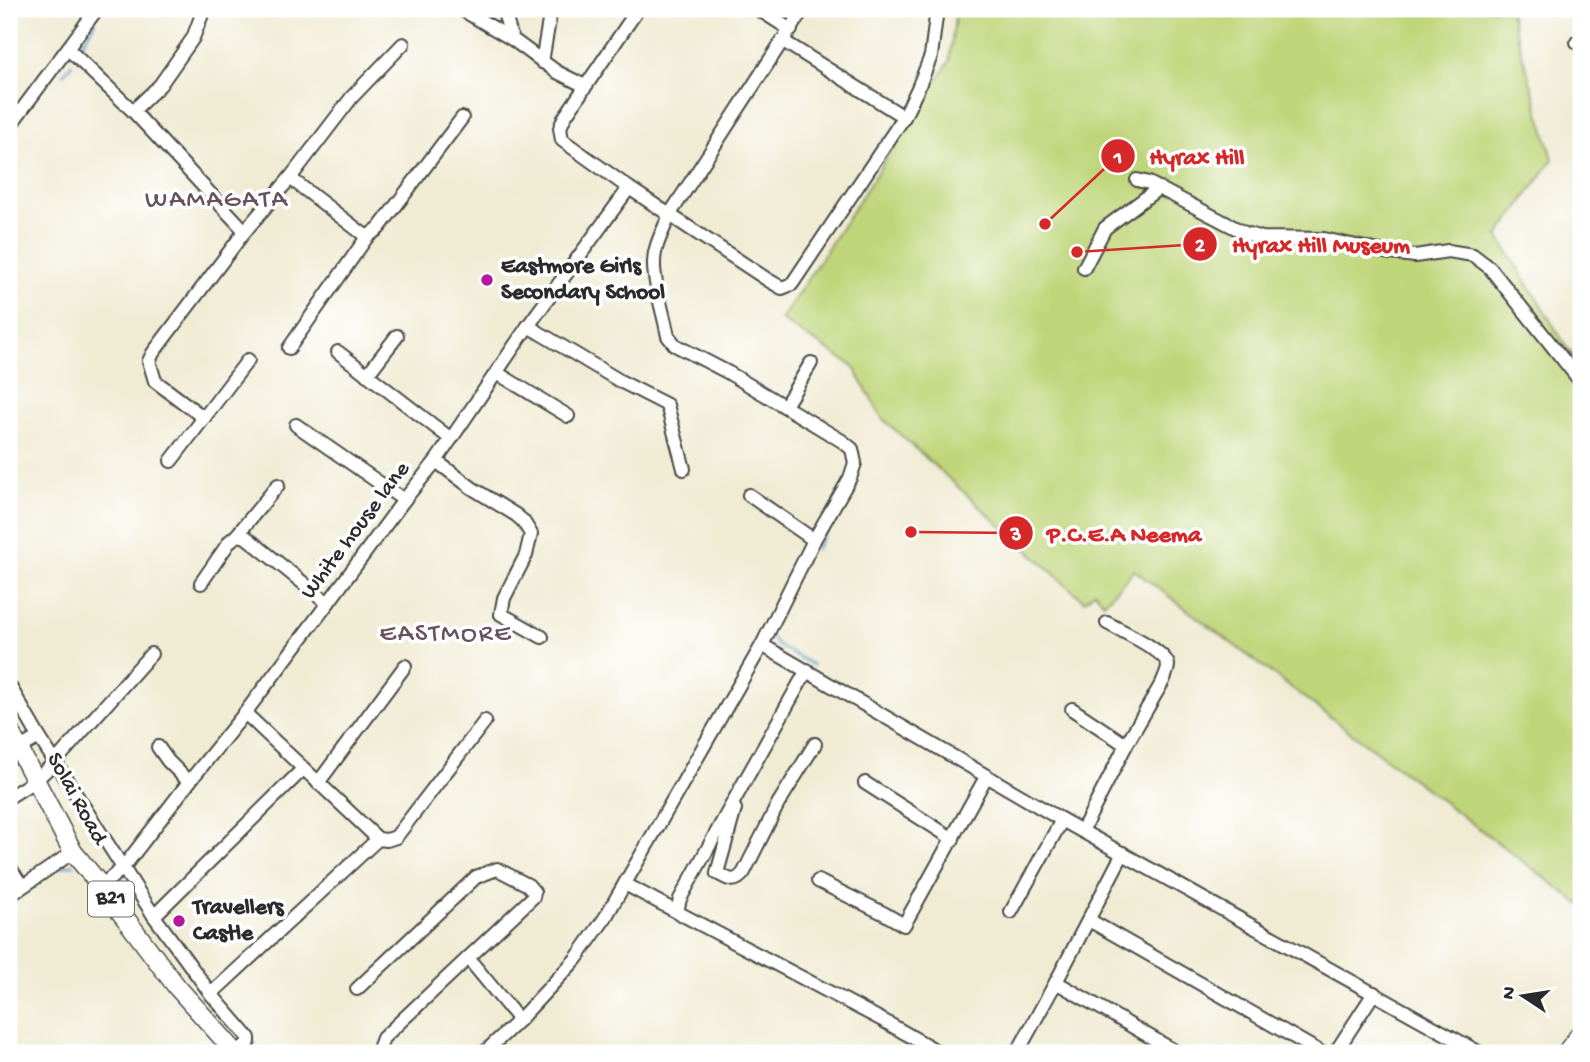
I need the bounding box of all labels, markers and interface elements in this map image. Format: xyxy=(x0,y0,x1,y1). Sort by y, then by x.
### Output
callout: Hyrax Hill xyxy=(1101,133,1259,178)
text: Hyrax Hill xyxy=(1149,145,1245,174)
text: 1 xyxy=(1113,147,1122,172)
district label: WAMAGATA xyxy=(145,186,289,217)
callout: Hyrax Hill Museum xyxy=(1183,221,1424,266)
text: Hyrax Hill Museum xyxy=(1232,233,1410,262)
text: 2 xyxy=(1195,235,1206,260)
place label: Eastmore Girls Secondary School xyxy=(501,254,665,307)
marker: Eastmore Girls Secondary School xyxy=(479,272,495,288)
street label: White house lane xyxy=(296,456,417,605)
callout: P.C.E.A Neema xyxy=(998,510,1216,555)
text: P.C.E.A Neema xyxy=(1045,522,1203,551)
text: 3 xyxy=(1010,524,1022,549)
district label: EASTMORE xyxy=(379,620,513,651)
street label: Solai Road xyxy=(40,748,113,851)
road number: B21 xyxy=(88,881,134,916)
place label: Travellers Castle xyxy=(191,895,285,948)
marker: Travellers Castle xyxy=(171,913,187,929)
north arrow xyxy=(1488,960,1558,1030)
text: N xyxy=(1497,985,1522,1002)

